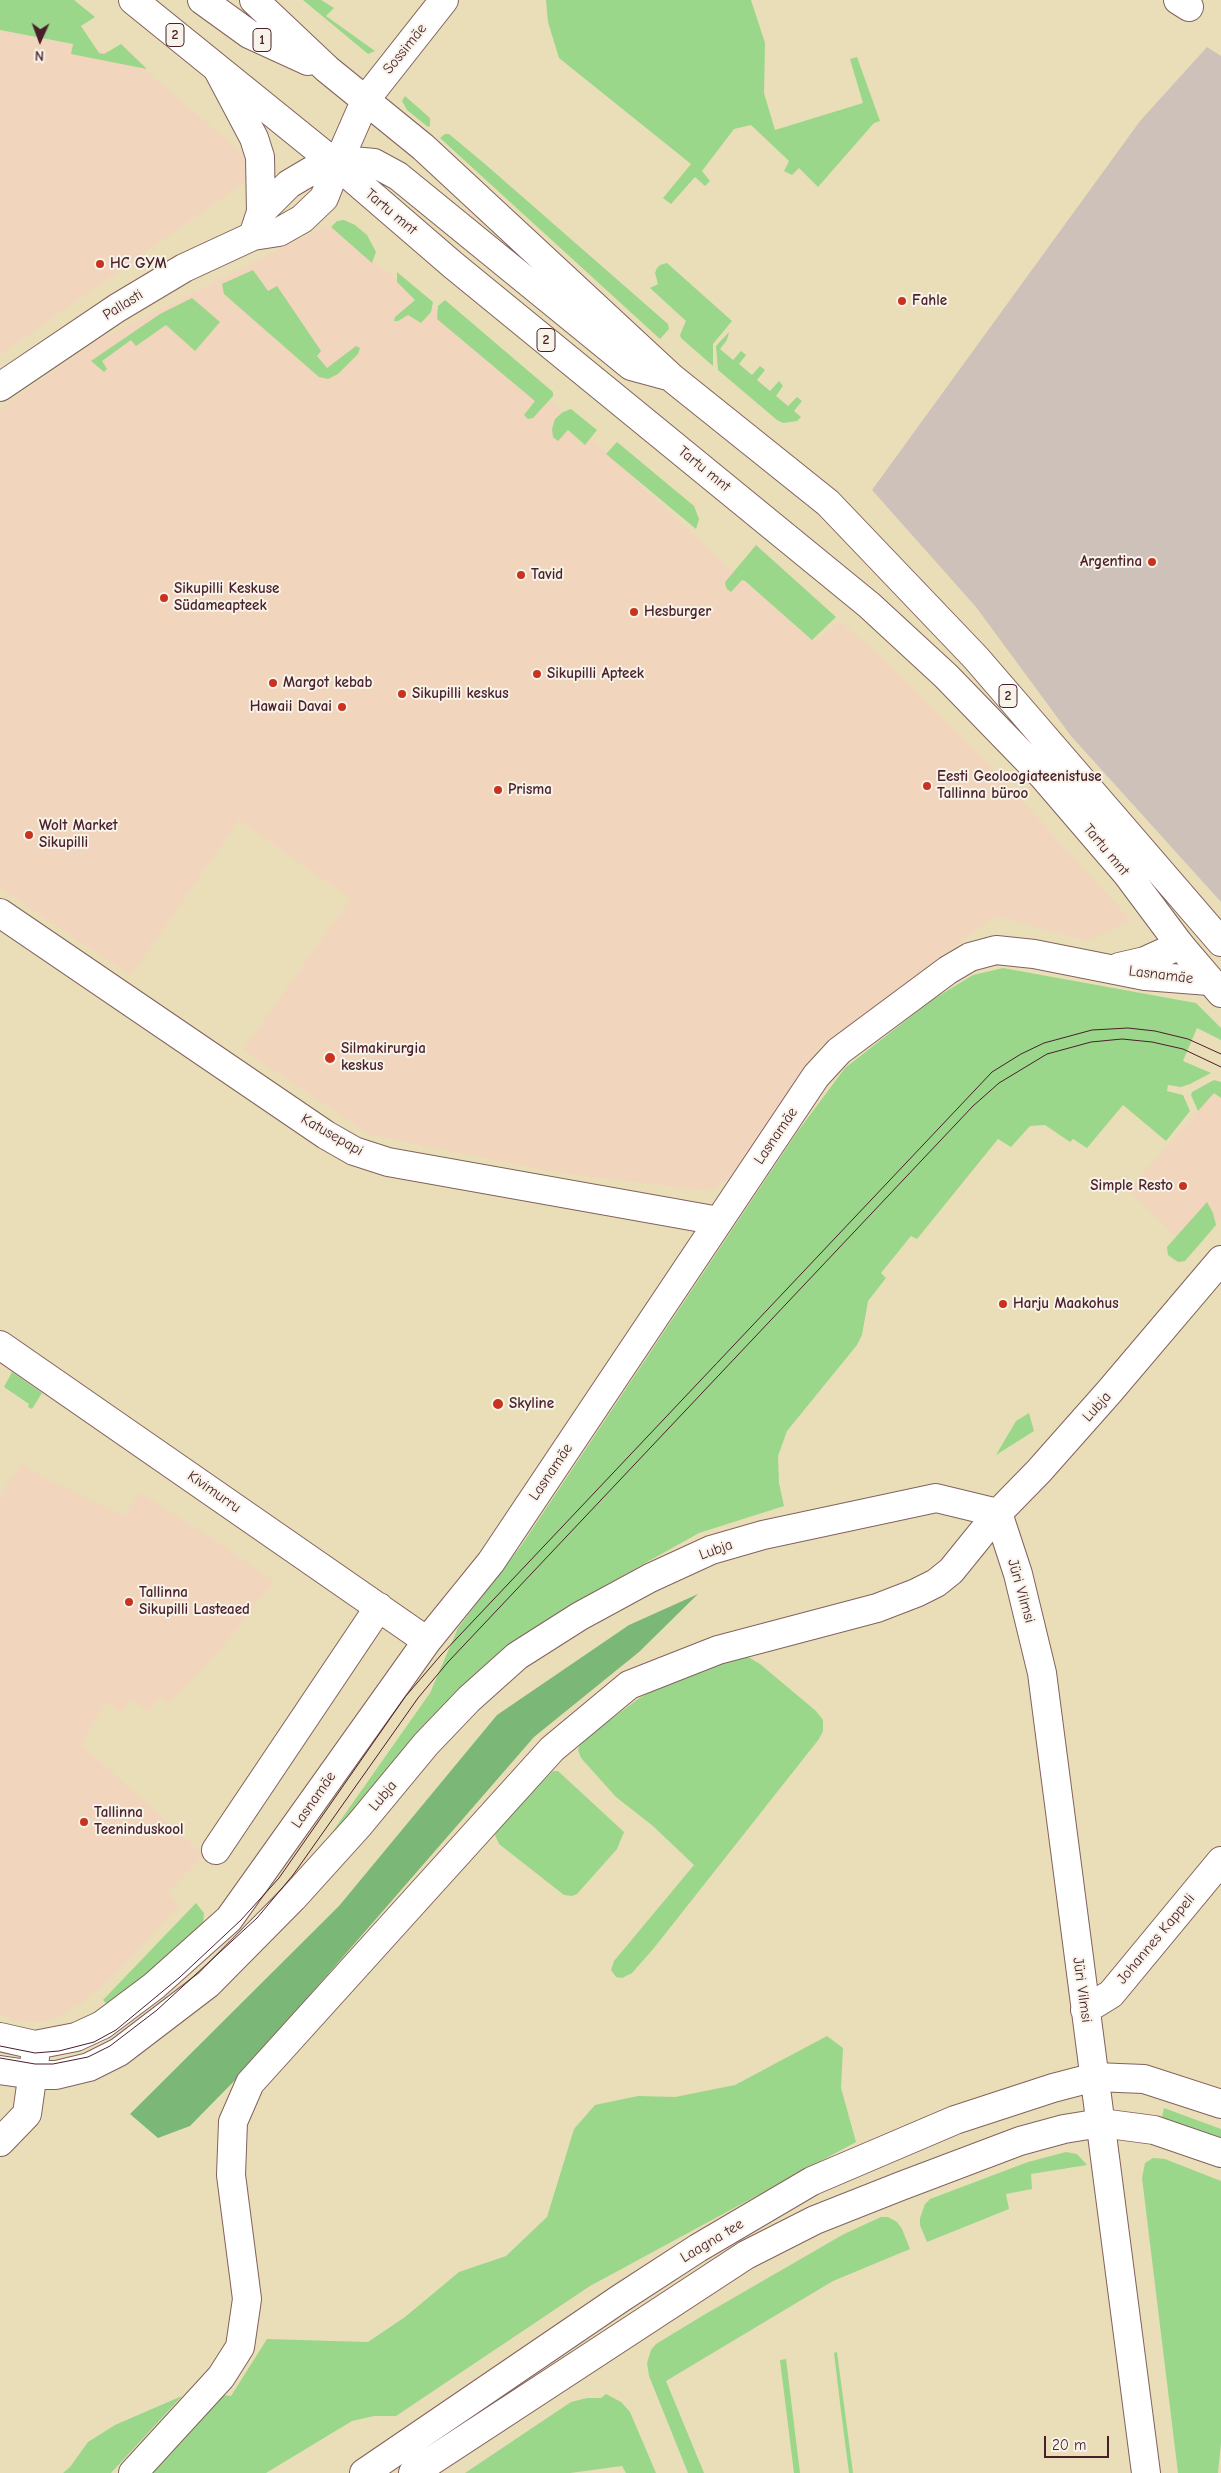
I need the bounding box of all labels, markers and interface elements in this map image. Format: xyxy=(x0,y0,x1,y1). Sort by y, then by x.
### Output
north arrow xyxy=(15,15,65,65)
street label: Sossimäe xyxy=(379,20,431,78)
road number: 2 xyxy=(166,24,184,46)
road number: 1 xyxy=(253,28,271,52)
text: N xyxy=(35,47,44,64)
street label: Tartu mnt xyxy=(361,185,421,239)
place label: HC GYM xyxy=(110,255,166,273)
marker: HC GYM xyxy=(94,258,106,270)
street label: Pallasti xyxy=(100,286,146,324)
place label: Fahle xyxy=(912,292,947,310)
marker: Fahle xyxy=(896,295,908,307)
road number: 2 xyxy=(537,328,555,352)
street label: Tartu mnt xyxy=(674,442,734,496)
place label: Argentina xyxy=(1080,553,1142,571)
marker: Argentina xyxy=(1146,556,1158,568)
place label: Tavid xyxy=(531,566,563,584)
marker: Tavid xyxy=(515,569,527,581)
place label: Sikupilli Keskuse Südameapteek xyxy=(174,580,279,615)
marker: Sikupilli Keskuse Südameapteek xyxy=(158,592,170,604)
place label: Hesburger xyxy=(644,603,711,621)
marker: Hesburger xyxy=(628,606,640,618)
place label: Sikupilli Apteek xyxy=(547,665,644,683)
marker: Sikupilli Apteek xyxy=(531,668,543,680)
place label: Margot kebab xyxy=(283,674,372,692)
marker: Margot kebab xyxy=(267,677,279,689)
road number: 2 xyxy=(999,684,1017,708)
place label: Sikupilli keskus xyxy=(412,685,509,703)
marker: Sikupilli keskus xyxy=(396,688,408,700)
place label: Hawaii Davai xyxy=(250,698,332,716)
marker: Hawaii Davai xyxy=(336,701,348,713)
place label: Eesti Geoloogiateenistuse Tallinna büroo xyxy=(937,768,1102,803)
marker: Eesti Geoloogiateenistuse Tallinna büroo xyxy=(921,780,933,792)
place label: Prisma xyxy=(508,781,552,799)
marker: Prisma xyxy=(492,784,504,796)
place label: Wolt Market Sikupilli xyxy=(39,817,118,852)
street label: Tartu mnt xyxy=(1079,820,1133,880)
marker: Wolt Market Sikupilli xyxy=(23,829,35,841)
street label: Lasnamäe xyxy=(1128,962,1194,988)
place label: Silmakirurgia keskus xyxy=(341,1040,426,1075)
marker: Silmakirurgia keskus xyxy=(323,1051,337,1065)
street label: Lasnamäe xyxy=(750,1104,802,1168)
street label: Katusepapi xyxy=(298,1110,366,1160)
place label: Simple Resto xyxy=(1090,1177,1173,1195)
marker: Simple Resto xyxy=(1177,1180,1189,1192)
place label: Harju Maakohus xyxy=(1013,1295,1119,1313)
marker: Harju Maakohus xyxy=(997,1298,1009,1310)
street label: Lubja xyxy=(1079,1388,1115,1426)
place label: Skyline xyxy=(509,1395,554,1413)
marker: Skyline xyxy=(491,1397,505,1411)
street label: Lasnamäe xyxy=(525,1440,577,1504)
street label: Kivimurru xyxy=(184,1467,244,1517)
street label: Lubja xyxy=(697,1536,735,1564)
street label: Jüri Vilmsi xyxy=(1003,1557,1039,1625)
place label: Tallinna Sikupilli Lasteaed xyxy=(139,1584,250,1619)
marker: Tallinna Sikupilli Lasteaed xyxy=(123,1596,135,1608)
street label: Lasnamäe xyxy=(288,1768,340,1832)
street label: Lubja xyxy=(365,1777,401,1815)
place label: Tallinna Teeninduskool xyxy=(94,1804,183,1839)
marker: Tallinna Teeninduskool xyxy=(78,1816,90,1828)
street label: Johannes Kappeli xyxy=(1113,1890,1199,1988)
street label: Jüri Vilmsi xyxy=(1069,1956,1095,2024)
street label: Laagna tee xyxy=(677,2215,747,2267)
scale bar xyxy=(1046,2426,1111,2458)
text: 20 m xyxy=(1052,2436,1086,2454)

